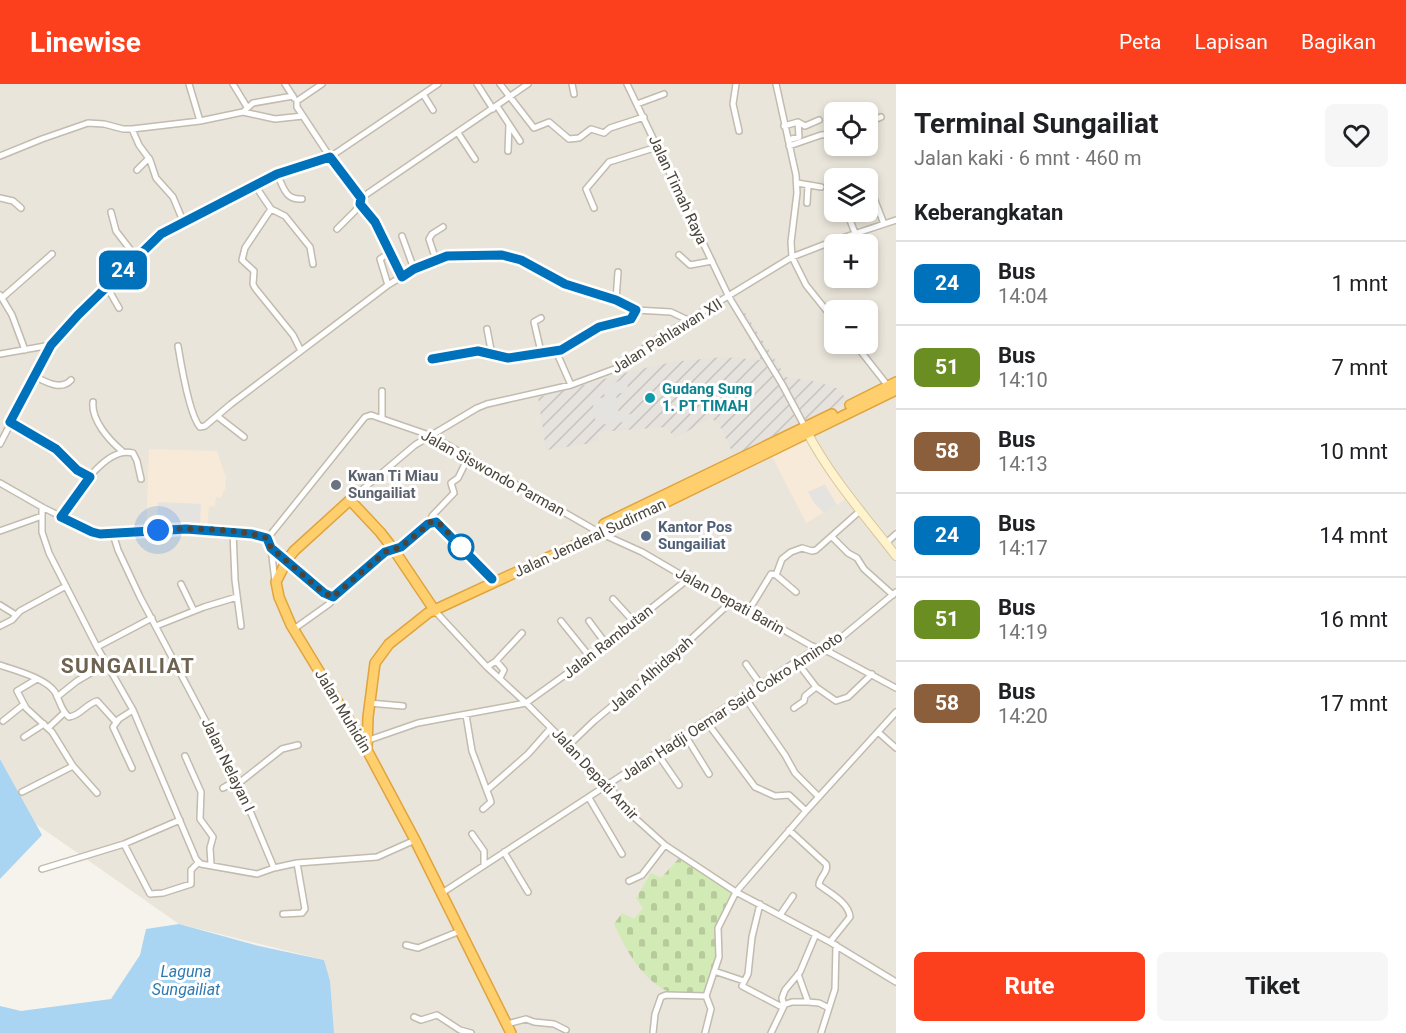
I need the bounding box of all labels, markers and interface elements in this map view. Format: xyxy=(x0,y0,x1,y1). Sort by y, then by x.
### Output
text: Linewise xyxy=(30,26,141,59)
text: Peta xyxy=(1119,30,1161,54)
text: Lapisan xyxy=(1194,30,1268,54)
text: Bagikan xyxy=(1301,30,1376,54)
map controls xyxy=(824,102,878,354)
button: locate xyxy=(824,102,878,156)
button: heart xyxy=(1325,104,1388,167)
text: Terminal Sungailiat xyxy=(914,107,1158,140)
street label: Jalan Timah Raya xyxy=(645,133,711,247)
text: Jalan kaki · 6 mnt · 460 m xyxy=(914,146,1142,170)
button: layers xyxy=(824,168,878,222)
text: Keberangkatan xyxy=(914,200,1063,225)
button: + xyxy=(824,234,878,288)
line badge: 24 xyxy=(96,250,150,290)
text: 24 xyxy=(111,258,135,282)
text: Bus xyxy=(998,259,1036,284)
text: 24 xyxy=(935,271,959,295)
text: 1 mnt xyxy=(1332,271,1388,296)
text: 14:04 xyxy=(998,284,1048,308)
street label: Jalan Pahlawan XII xyxy=(608,295,726,377)
button: − xyxy=(824,300,878,354)
text: Bus xyxy=(998,343,1036,368)
text: 51 xyxy=(935,355,959,379)
text: 7 mnt xyxy=(1332,355,1388,380)
text: 14:10 xyxy=(998,368,1048,392)
place label: Gudang Sung 1. PT TIMAH xyxy=(662,380,752,415)
marker: Gudang Sung 1. PT TIMAH xyxy=(643,391,657,405)
street label: Jalan Siswondo Parman xyxy=(418,426,568,520)
text: Bus xyxy=(998,427,1036,452)
text: 58 xyxy=(935,439,959,463)
text: 10 mnt xyxy=(1319,439,1388,464)
text: 14:13 xyxy=(998,452,1048,476)
place label: Kwan Ti Miau Sungailiat xyxy=(348,467,438,502)
marker: Kwan Ti Miau Sungailiat xyxy=(329,478,343,492)
street label: Jalan Jenderal Sudirman xyxy=(511,495,669,581)
text: Bus xyxy=(998,511,1036,536)
your location xyxy=(143,515,173,545)
place label: Kantor Pos Sungailiat xyxy=(658,518,733,553)
text: 24 xyxy=(935,523,959,547)
text: 14 mnt xyxy=(1319,523,1388,548)
marker: Kantor Pos Sungailiat xyxy=(639,529,653,543)
unlabelled marker xyxy=(448,534,474,560)
text: 14:17 xyxy=(998,536,1048,560)
street label: Jalan Depati Barin xyxy=(673,564,787,638)
text: Bus xyxy=(998,595,1036,620)
street label: Jalan Rambutan xyxy=(560,601,656,683)
text: 51 xyxy=(935,607,959,631)
text: 16 mnt xyxy=(1319,607,1388,632)
text: 14:19 xyxy=(998,620,1048,644)
street label: Jalan Hadji Oemar Said Cokro Aminoto xyxy=(618,628,846,784)
street label: Jalan Alhidayah xyxy=(605,633,697,715)
district label: SUNGAILIAT xyxy=(61,654,195,678)
street label: Jalan Muhidin xyxy=(311,666,375,756)
text: Bus xyxy=(998,679,1036,704)
text: 58 xyxy=(935,691,959,715)
text: 17 mnt xyxy=(1319,691,1388,716)
text: 14:20 xyxy=(998,704,1048,728)
street label: Jalan Nelayan I xyxy=(198,715,258,815)
street label: Jalan Depati Amir xyxy=(548,725,642,823)
button: Rute xyxy=(914,952,1145,1021)
button: Tiket xyxy=(1157,952,1388,1021)
water label: Laguna Sungailiat xyxy=(152,962,221,999)

